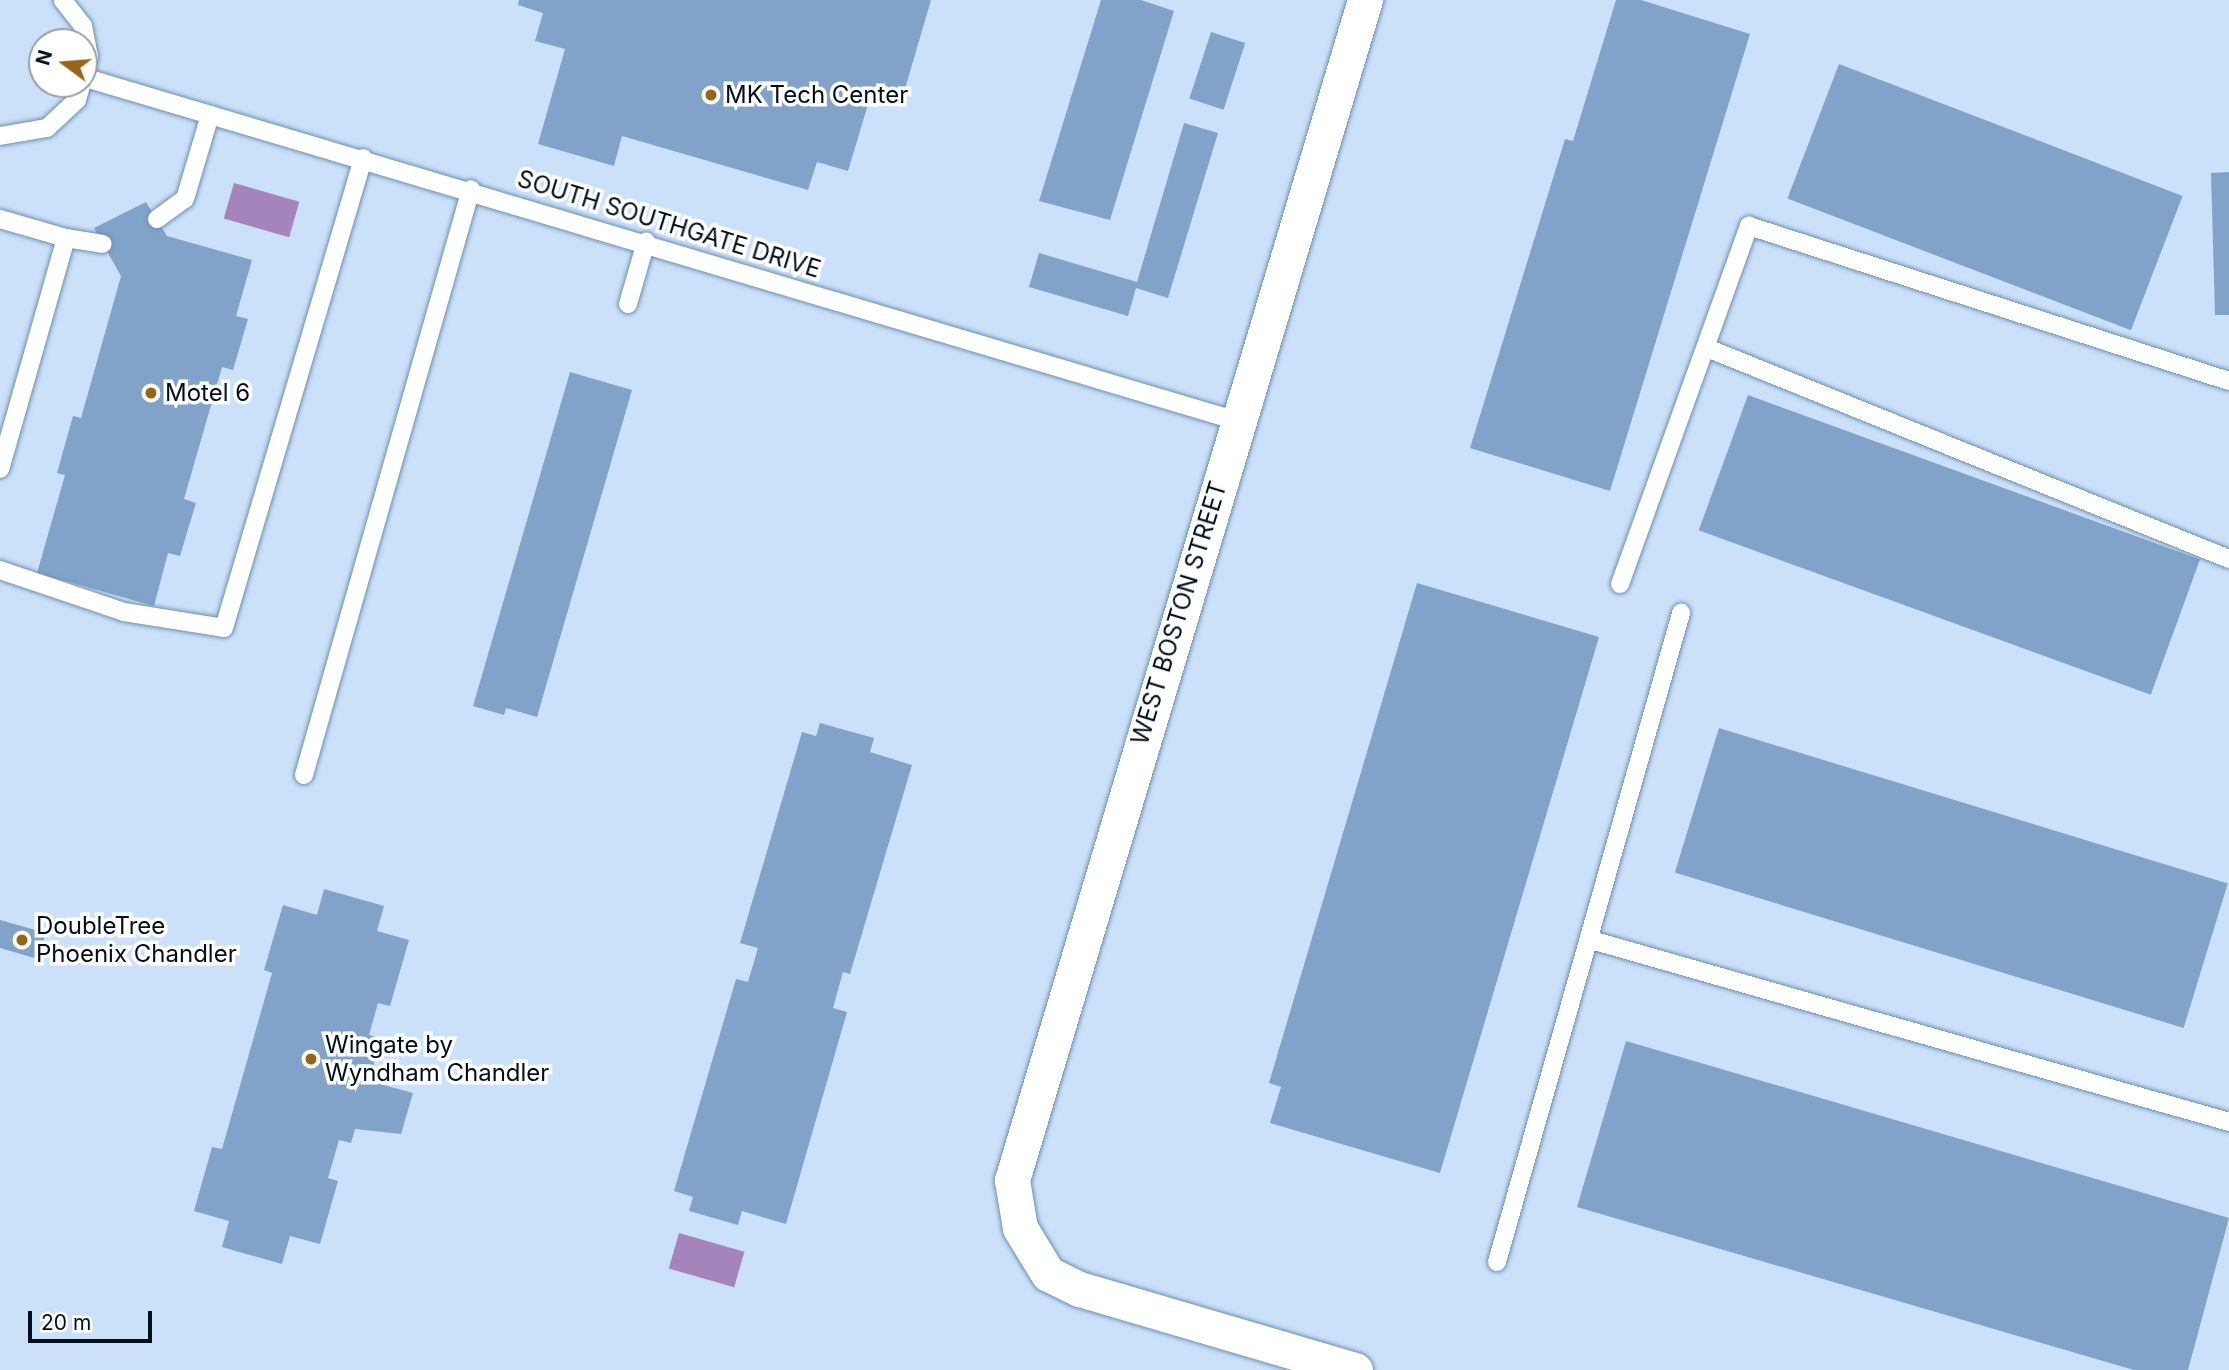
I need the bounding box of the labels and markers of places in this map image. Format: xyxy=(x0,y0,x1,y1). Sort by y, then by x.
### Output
place label: MK Tech Center xyxy=(725,81,908,109)
marker: MK Tech Center xyxy=(703,87,719,103)
place label: Motel 6 xyxy=(165,379,250,407)
marker: Motel 6 xyxy=(143,385,159,401)
place label: DoubleTree Phoenix Chandler xyxy=(36,912,237,968)
marker: DoubleTree Phoenix Chandler xyxy=(14,932,30,948)
place label: Wingate by Wyndham Chandler xyxy=(325,1031,549,1087)
marker: Wingate by Wyndham Chandler xyxy=(303,1051,319,1067)

